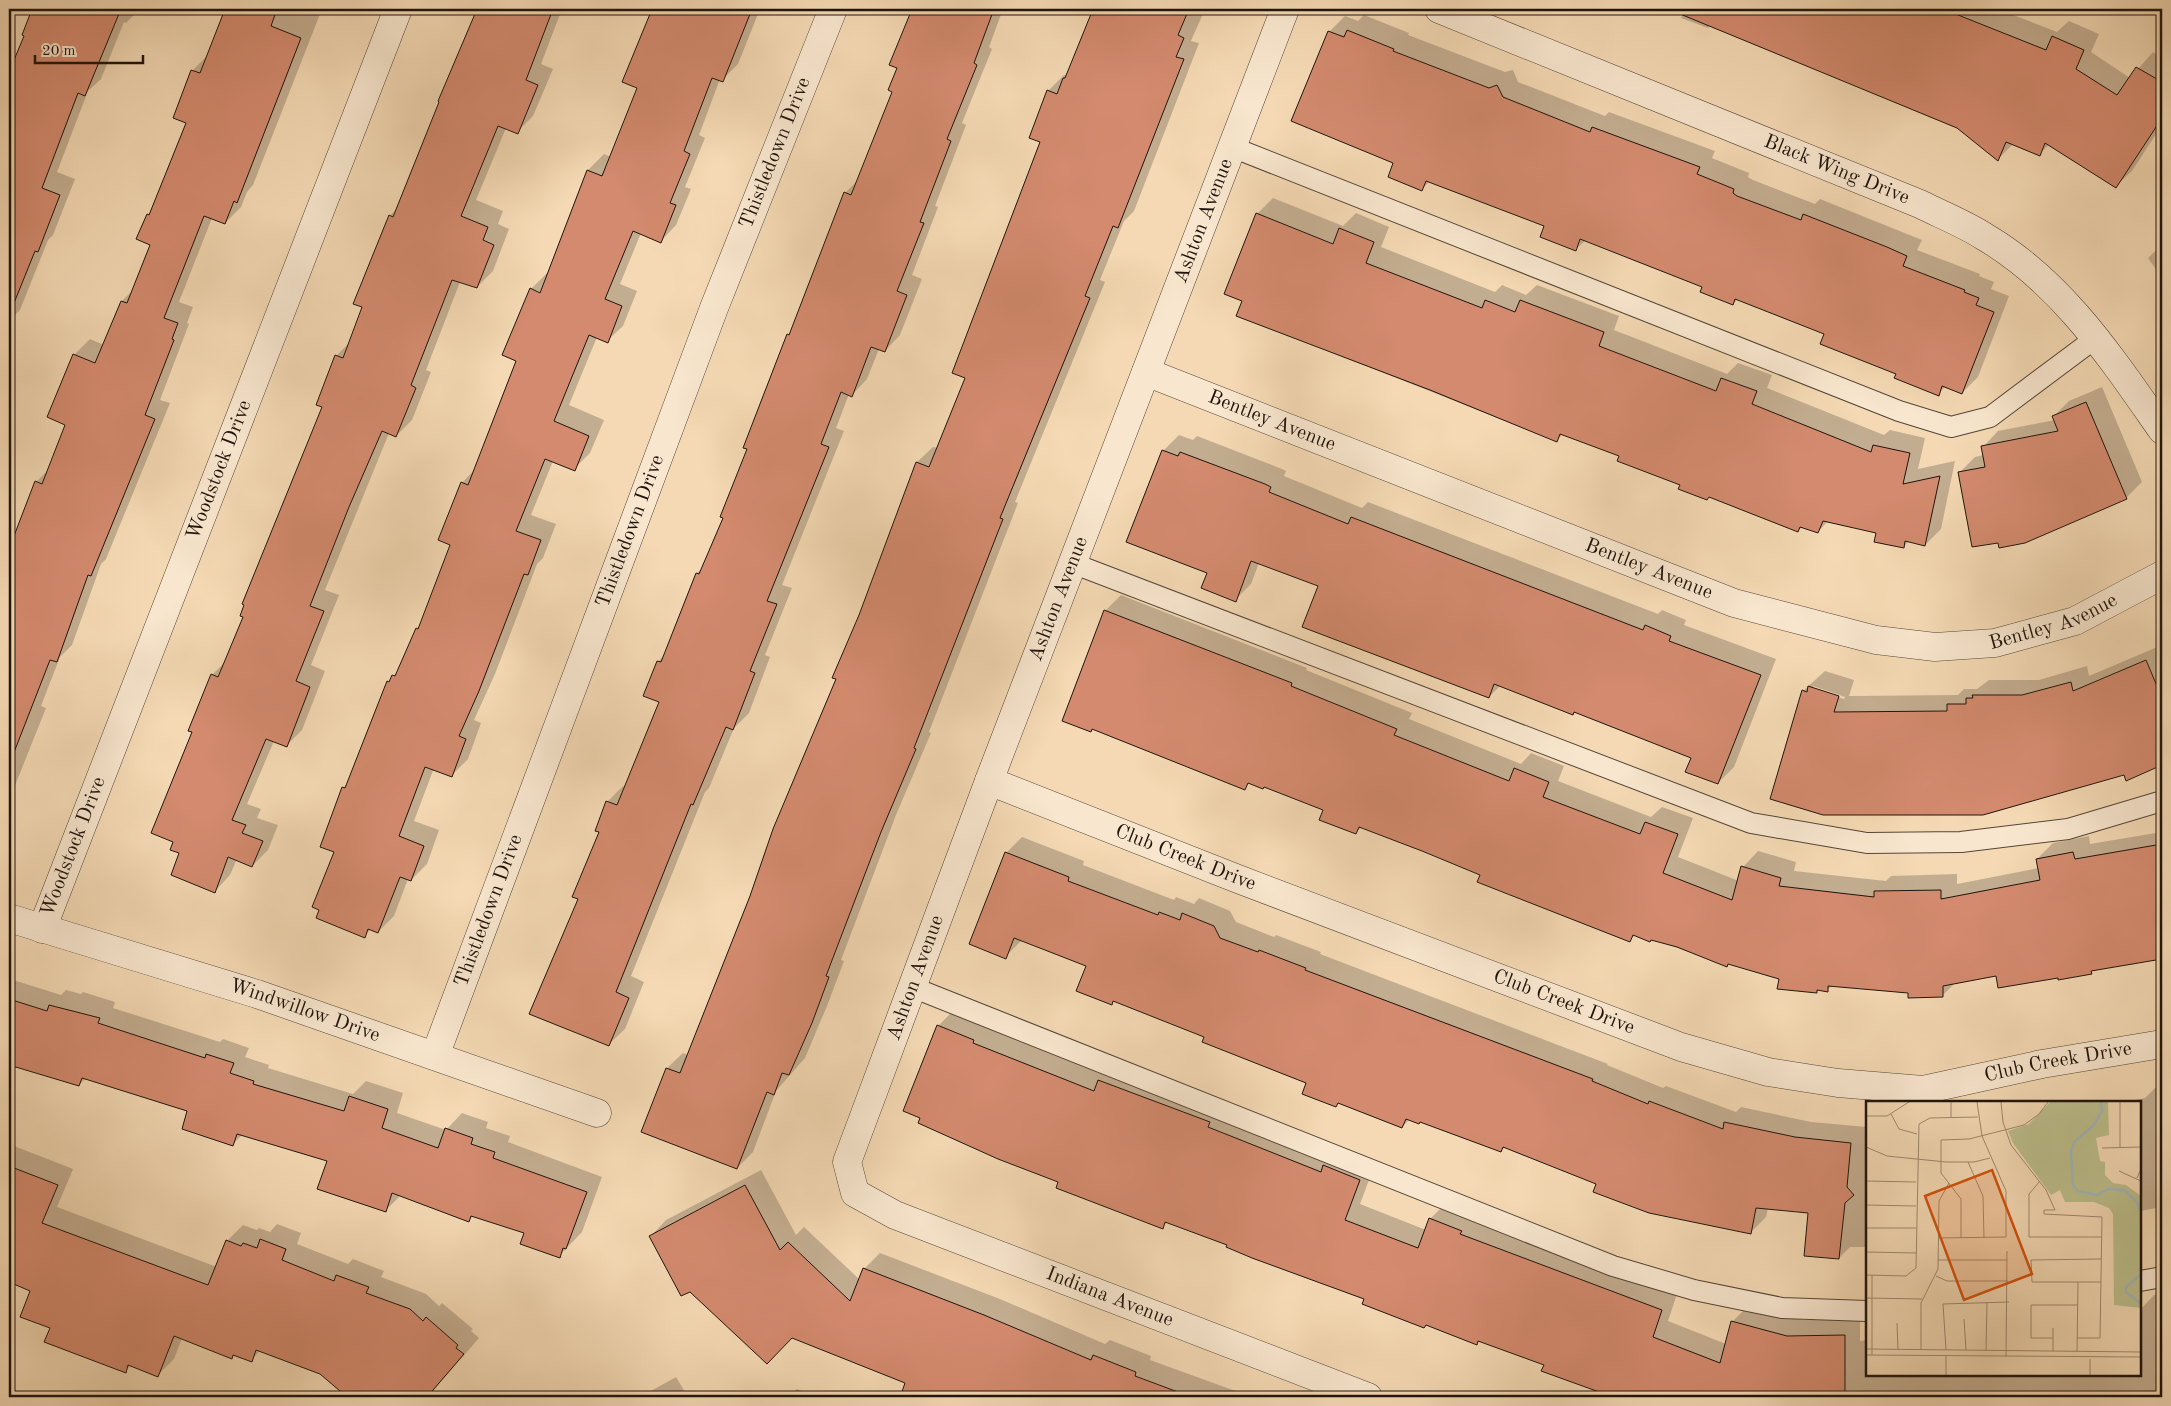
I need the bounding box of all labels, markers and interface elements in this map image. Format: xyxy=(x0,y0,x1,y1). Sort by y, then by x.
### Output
scale bar xyxy=(35,32,142,64)
text: 20 m xyxy=(42,44,76,59)
street label: Thistledown Drive xyxy=(737,75,815,232)
street label: Black Wing Drive xyxy=(1761,132,1912,209)
street label: Ashton Avenue xyxy=(1171,156,1237,286)
street label: Bentley Avenue xyxy=(1205,387,1338,455)
street label: Woodstock Drive xyxy=(183,397,256,543)
street label: Thistledown Drive xyxy=(593,452,668,610)
street label: Ashton Avenue xyxy=(1026,534,1092,664)
street label: Bentley Avenue xyxy=(1582,535,1715,603)
street label: Bentley Avenue xyxy=(1987,590,2121,654)
street label: Woodstock Drive xyxy=(38,774,110,920)
street label: Club Creek Drive xyxy=(1112,822,1259,895)
street label: Thistledown Drive xyxy=(452,832,527,990)
street label: Ashton Avenue xyxy=(884,913,948,1043)
street label: Club Creek Drive xyxy=(1490,967,1637,1038)
street label: Windwillow Drive xyxy=(227,976,383,1046)
street label: Club Creek Drive xyxy=(1983,1039,2133,1086)
inset map xyxy=(1866,1101,2141,1376)
street label: Indiana Avenue xyxy=(1043,1264,1176,1331)

